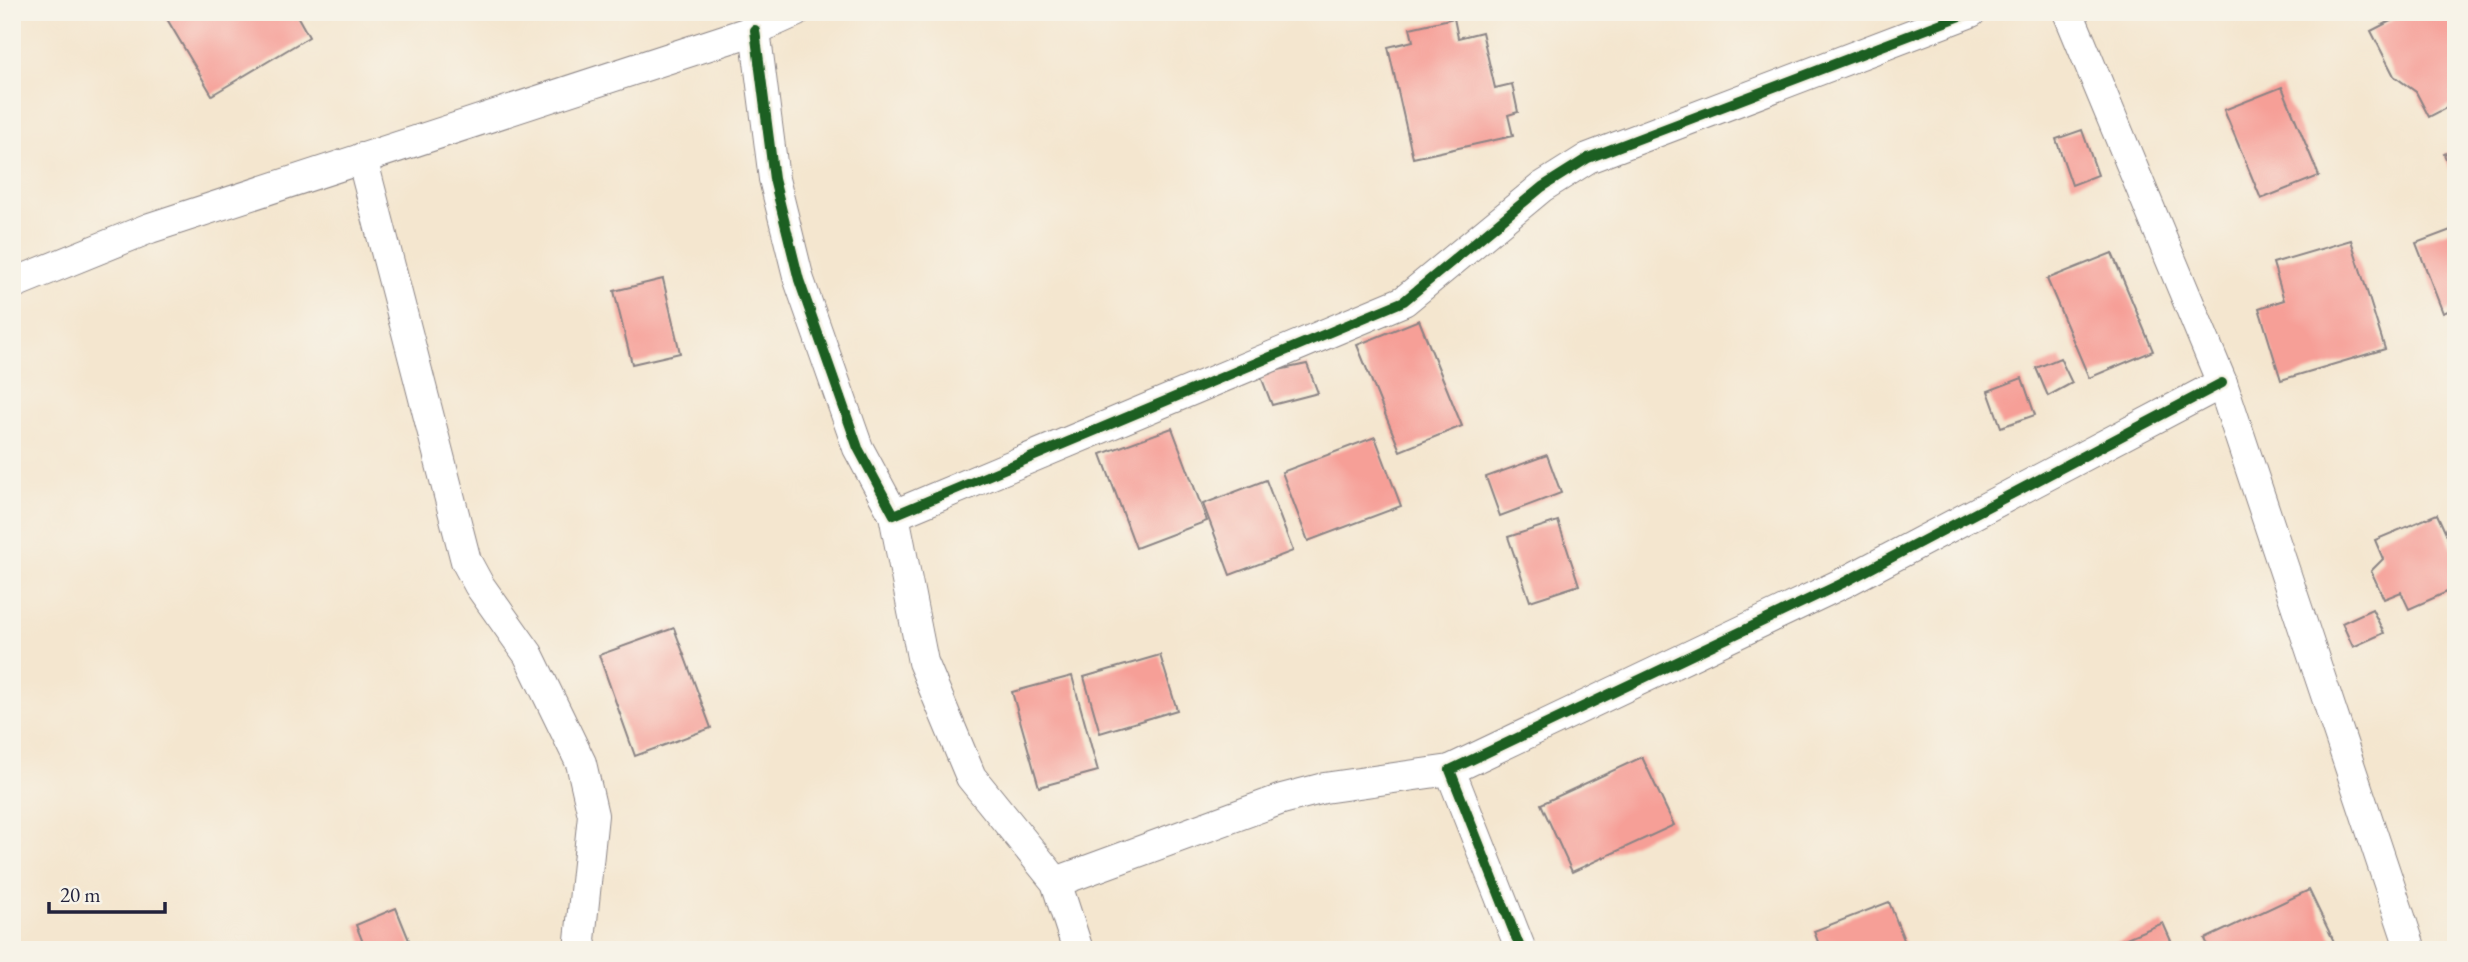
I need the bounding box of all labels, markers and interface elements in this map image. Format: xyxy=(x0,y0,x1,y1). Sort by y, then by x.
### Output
scale bar xyxy=(49,871,164,915)
text: 20 m xyxy=(60,881,101,908)

